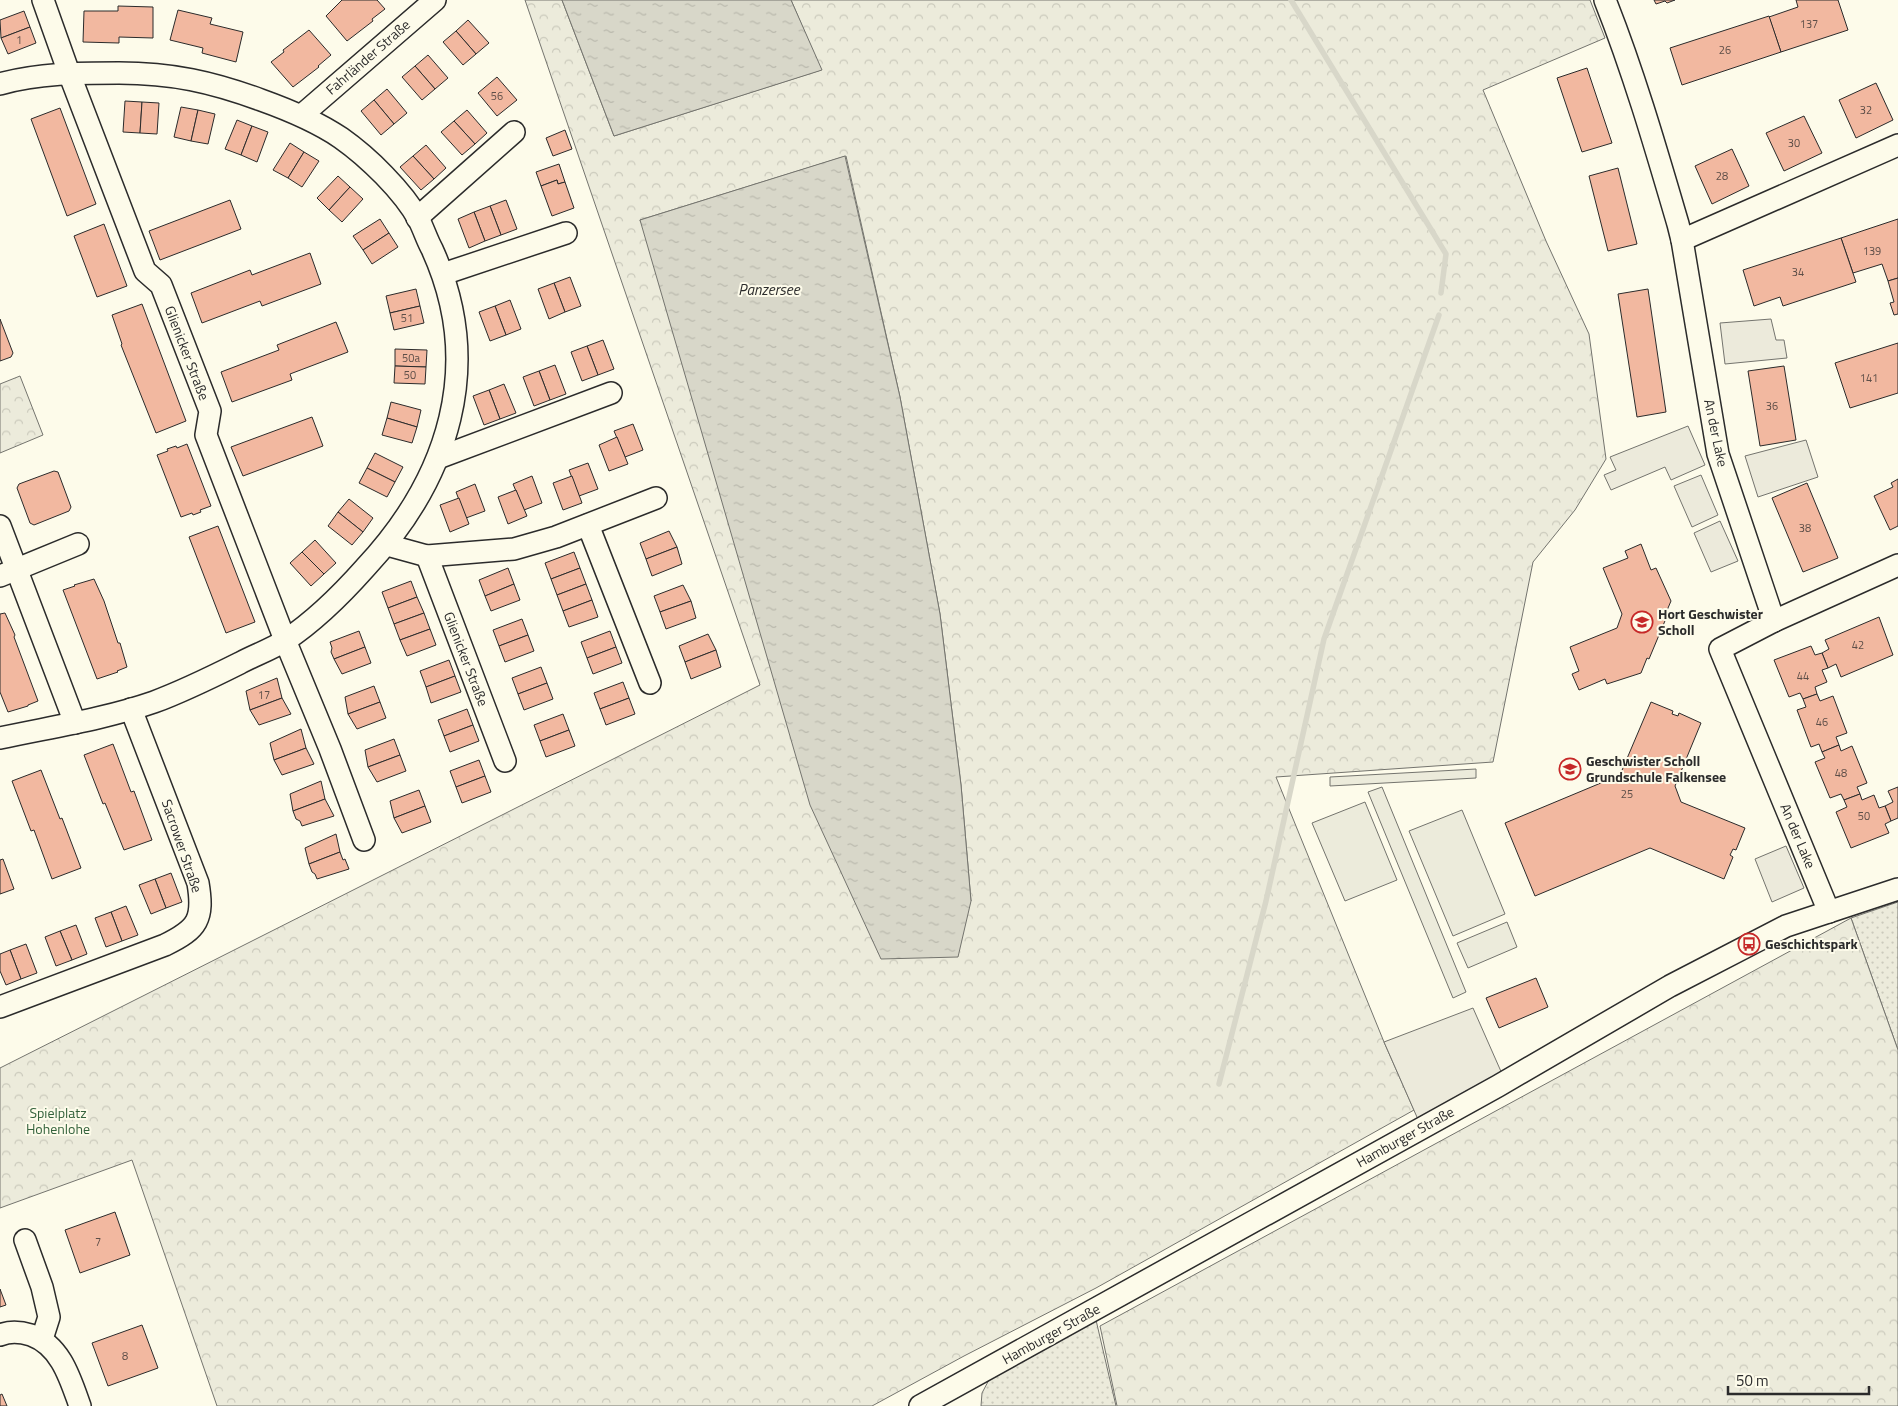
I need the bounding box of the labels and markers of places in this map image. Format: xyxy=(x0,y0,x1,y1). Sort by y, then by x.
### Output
place label: Hort Geschwister Scholl xyxy=(1658,603,1763,640)
school or university icon: Hort Geschwister Scholl xyxy=(1630,610,1654,634)
place label: Geschwister Scholl Grundschule Falkensee xyxy=(1586,750,1726,787)
school or university icon: Geschwister Scholl Grundschule Falkensee xyxy=(1558,757,1582,781)
bus stop icon: Geschichtspark xyxy=(1737,932,1761,956)
place label: Geschichtspark xyxy=(1765,933,1859,954)

